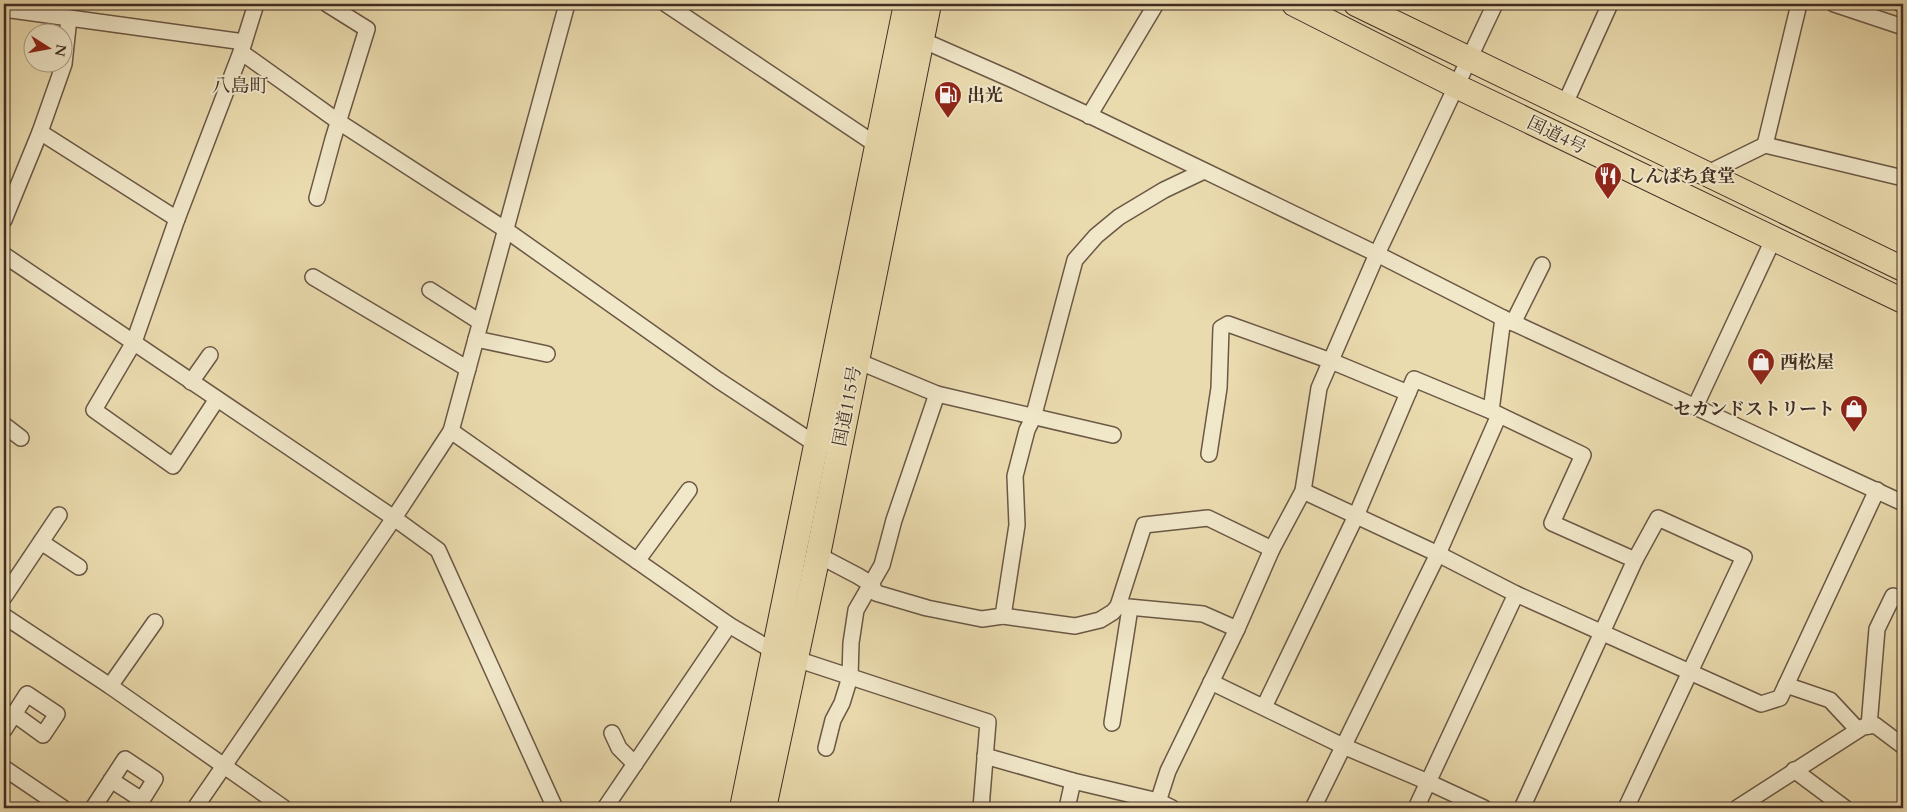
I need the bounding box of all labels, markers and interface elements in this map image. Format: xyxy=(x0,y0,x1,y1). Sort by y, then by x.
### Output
north arrow xyxy=(22,22,72,72)
text: N xyxy=(50,43,71,58)
district label: 八島町 xyxy=(211,73,269,99)
fuel station icon: 出光 xyxy=(933,80,963,119)
place label: 出光 xyxy=(967,83,1003,108)
street label: 国道4号 xyxy=(1523,110,1591,161)
restaurant icon: しんぱち食堂 xyxy=(1593,161,1623,200)
place label: しんぱち食堂 xyxy=(1627,164,1735,189)
shop icon: 西松屋 xyxy=(1746,347,1776,386)
place label: 西松屋 xyxy=(1780,350,1834,375)
street label: 国道115号 xyxy=(827,364,868,449)
shop icon: セカンドストリート xyxy=(1839,394,1869,433)
place label: セカンドストリート xyxy=(1673,397,1835,422)

